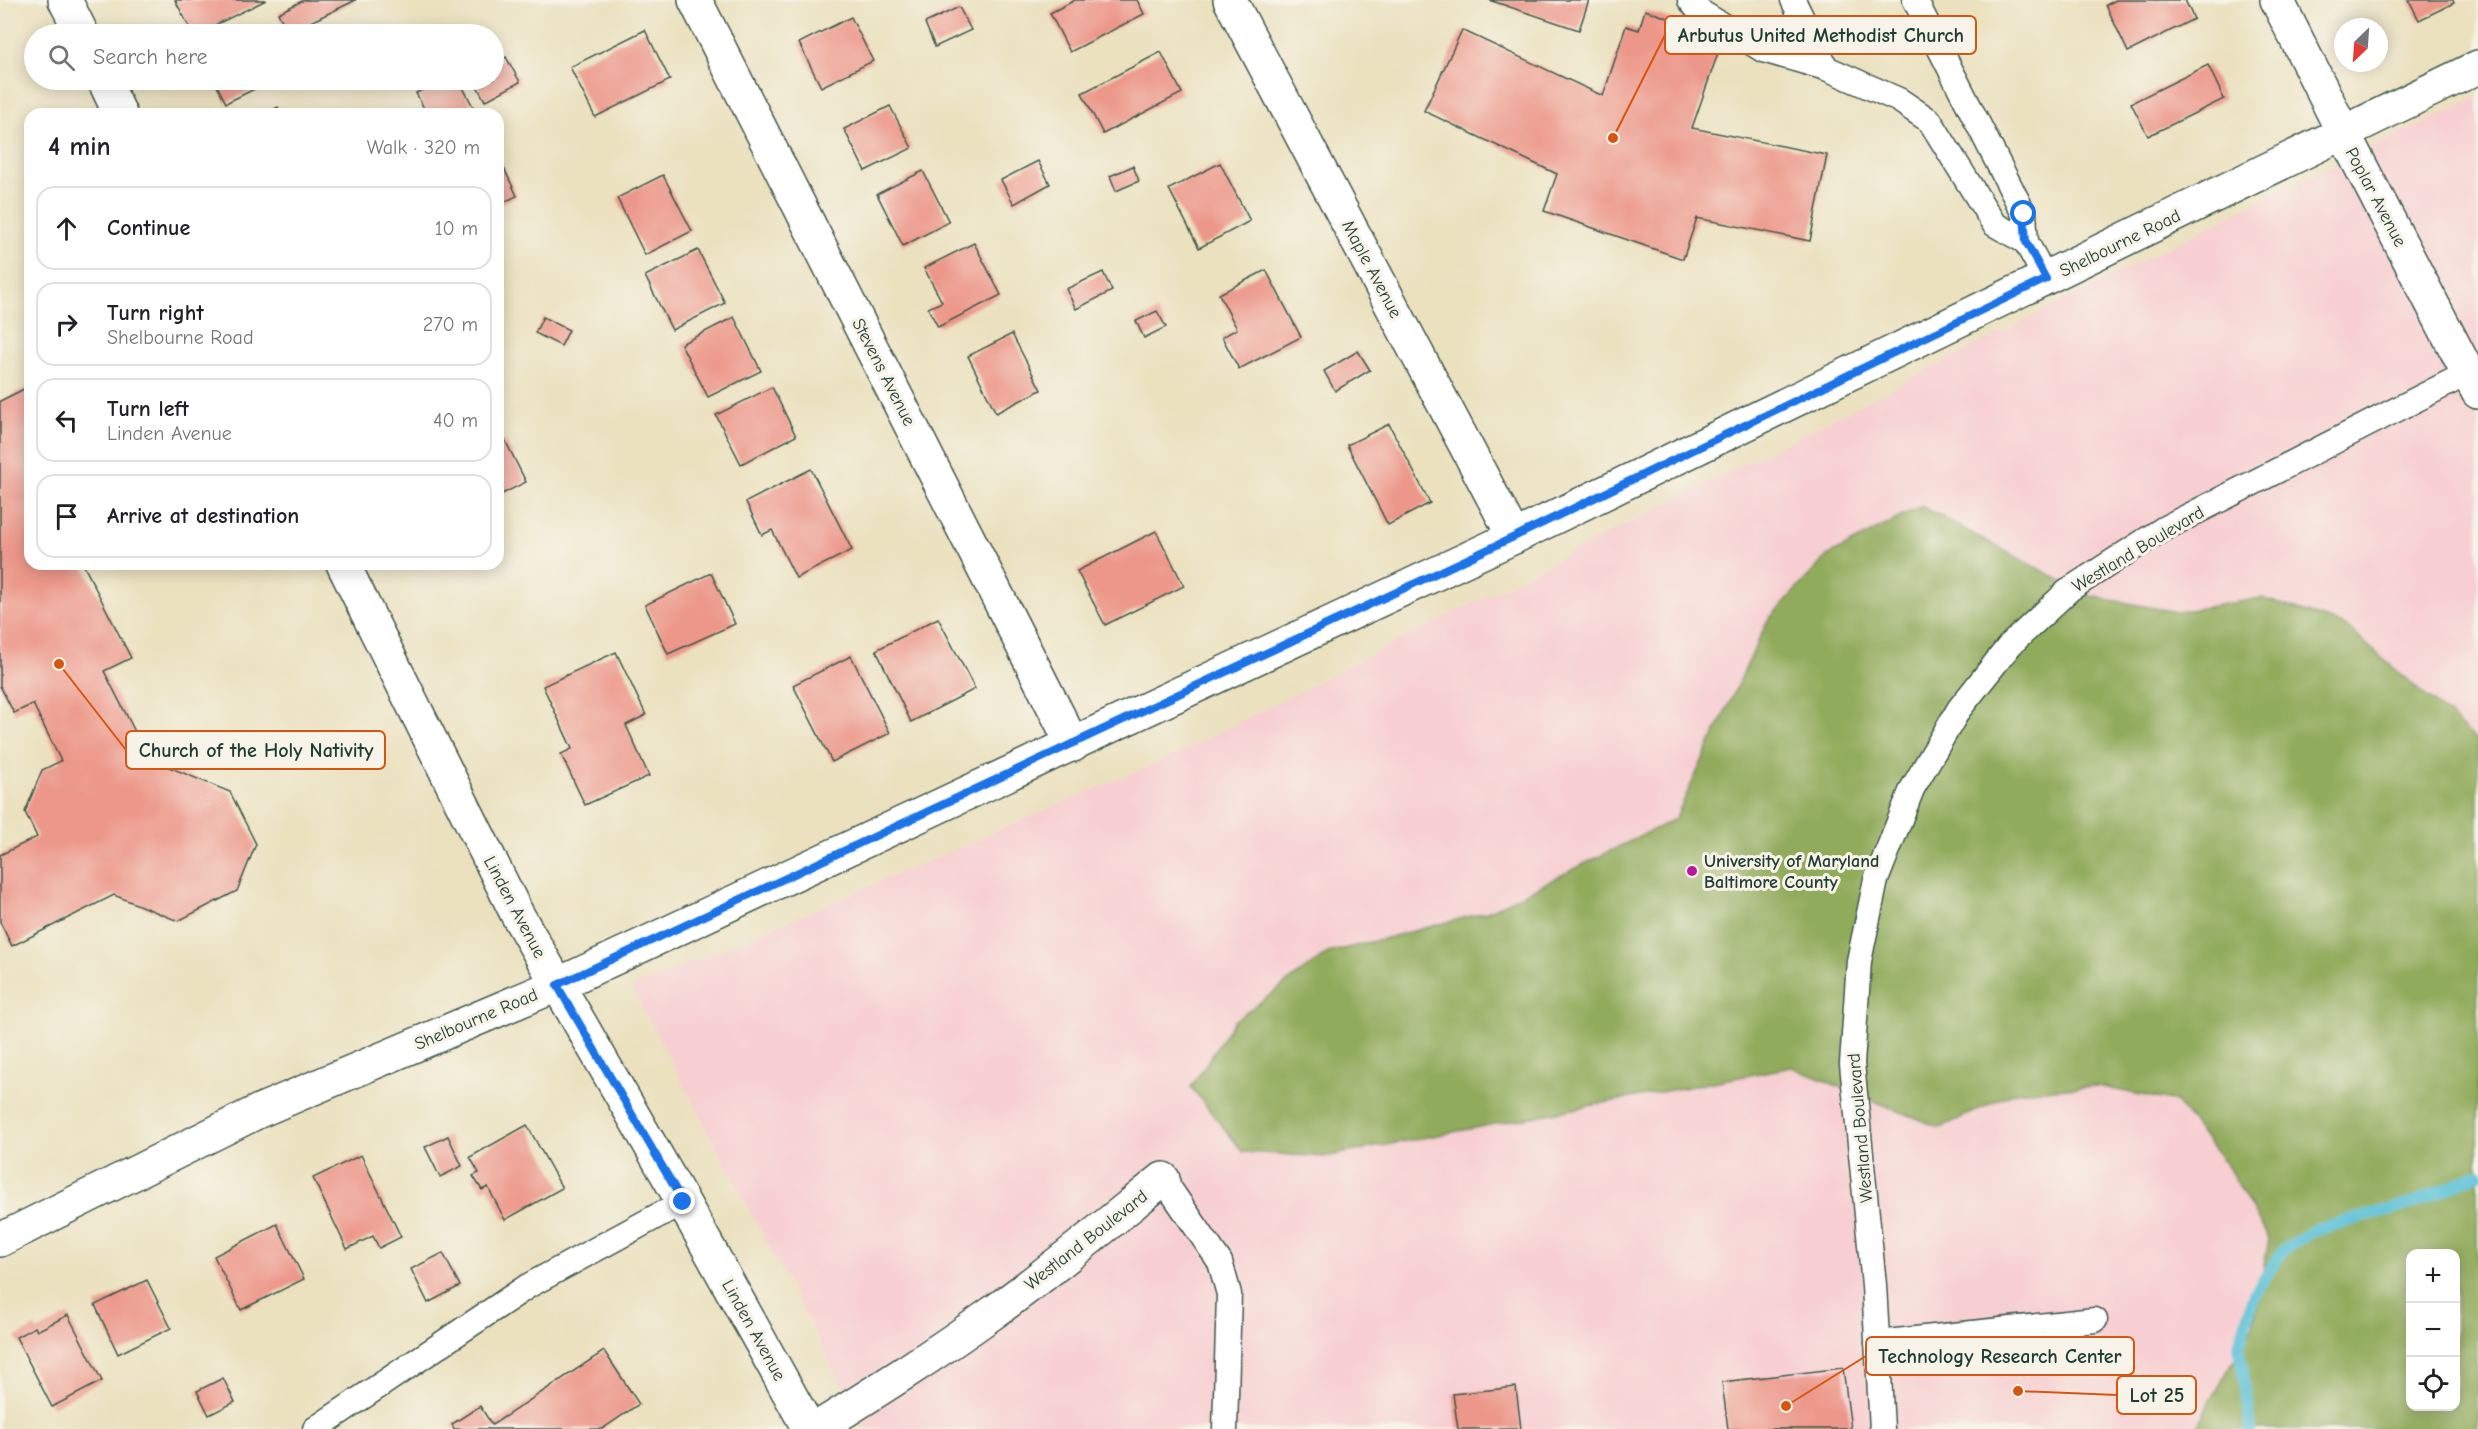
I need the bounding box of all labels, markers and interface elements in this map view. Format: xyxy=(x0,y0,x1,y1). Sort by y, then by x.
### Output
callout: Arbutus United Methodist Church xyxy=(1665,16,1976,54)
north arrow xyxy=(2334,18,2388,72)
search box xyxy=(24,24,504,90)
text: Arbutus United Methodist Church xyxy=(1678,24,1964,47)
icon: search xyxy=(45,41,78,74)
text: Search here xyxy=(93,44,208,70)
text: 4 min xyxy=(48,132,111,162)
text: Walk · 320 m xyxy=(367,136,480,159)
street label: Poplar Avenue xyxy=(2341,144,2411,251)
route start xyxy=(2010,200,2036,226)
street label: Shelbourne Road xyxy=(2056,205,2184,282)
icon: ahead xyxy=(50,212,83,245)
text: Continue xyxy=(107,215,190,241)
text: 10 m xyxy=(435,217,478,240)
street label: Maple Avenue xyxy=(1337,217,1406,322)
text: Turn right xyxy=(107,300,204,326)
icon: right xyxy=(50,308,83,341)
text: 270 m xyxy=(423,313,478,336)
street label: Stevens Avenue xyxy=(847,315,920,430)
text: Shelbourne Road xyxy=(107,326,254,349)
text: Turn left xyxy=(107,396,189,422)
icon: left xyxy=(50,404,83,437)
text: 40 m xyxy=(433,409,478,432)
text: Linden Avenue xyxy=(107,422,232,445)
icon: arrive xyxy=(50,500,83,533)
street label: Westland Boulevard xyxy=(2068,502,2208,597)
text: Arrive at destination xyxy=(107,503,299,529)
callout: Church of the Holy Nativity xyxy=(126,731,385,769)
text: Church of the Holy Nativity xyxy=(139,739,374,762)
place label: University of Maryland Baltimore County xyxy=(1704,851,1879,893)
street label: Linden Avenue xyxy=(479,853,550,962)
marker: University of Maryland Baltimore County xyxy=(1685,864,1699,878)
street label: Shelbourne Road xyxy=(411,984,541,1055)
street label: Westland Boulevard xyxy=(1843,1052,1878,1204)
street label: Westland Boulevard xyxy=(1021,1186,1152,1295)
route end xyxy=(669,1188,695,1214)
map controls xyxy=(2406,1249,2460,1411)
button: + xyxy=(2406,1249,2460,1303)
street label: Linden Avenue xyxy=(717,1276,790,1384)
button: − xyxy=(2406,1303,2460,1357)
callout: Technology Research Center xyxy=(1866,1337,2134,1375)
text: Technology Research Center xyxy=(1878,1345,2122,1368)
button: locate xyxy=(2406,1357,2460,1411)
callout: Lot 25 xyxy=(2117,1376,2196,1414)
text: Lot 25 xyxy=(2130,1384,2184,1407)

